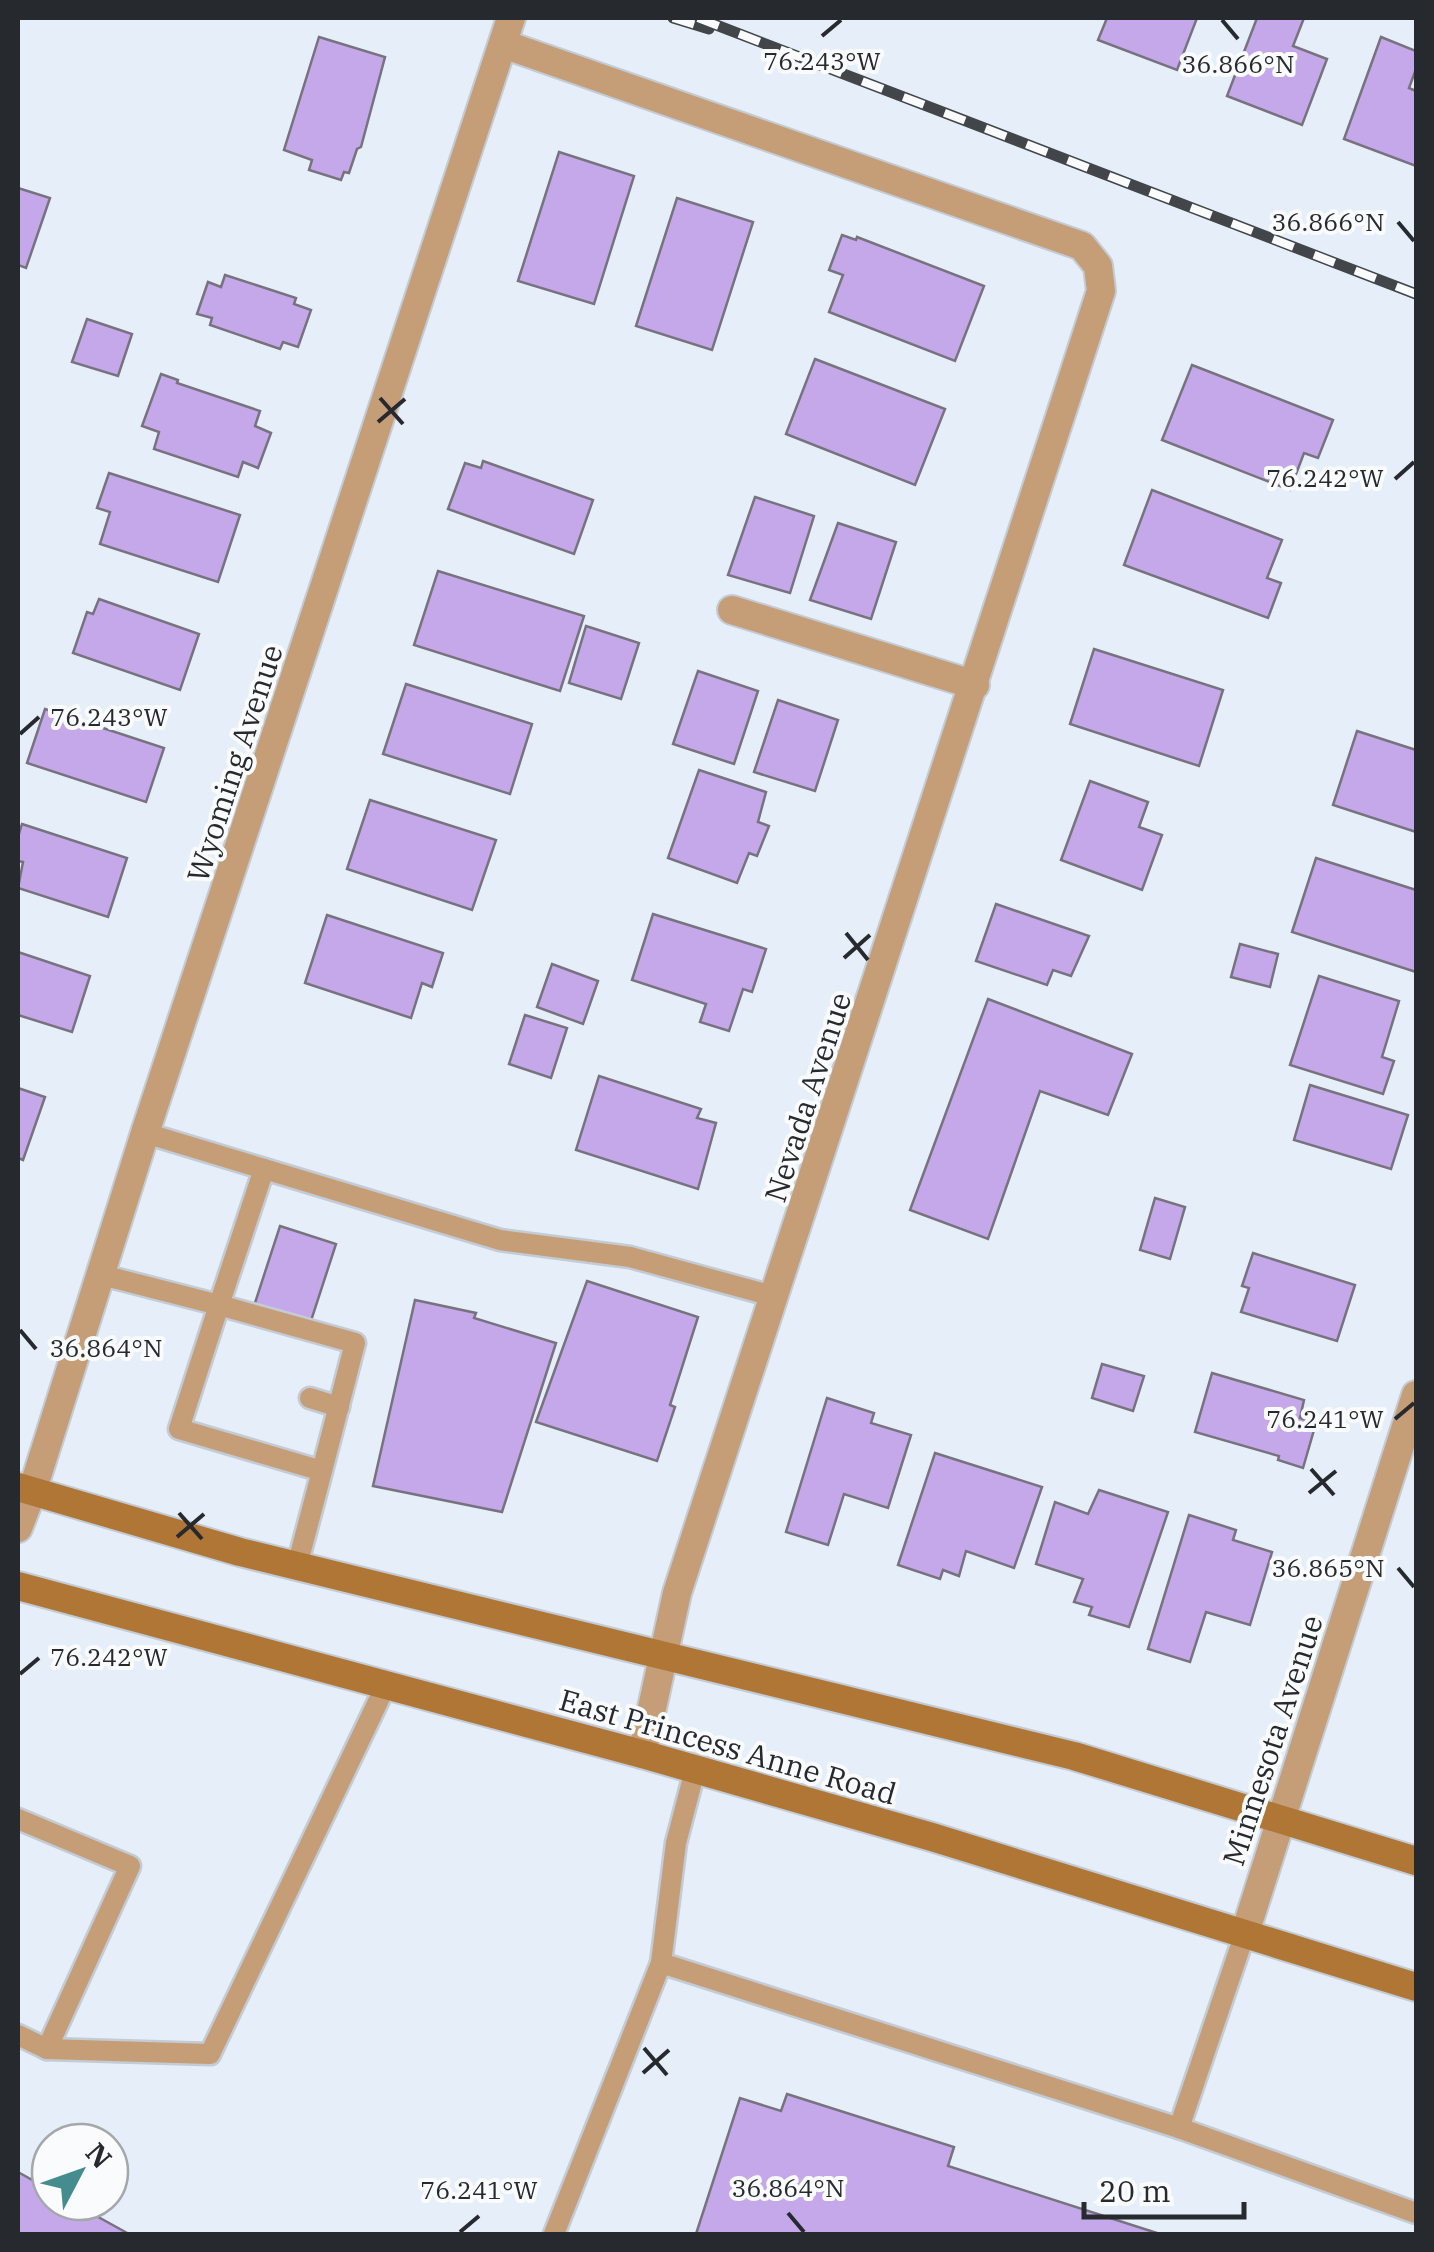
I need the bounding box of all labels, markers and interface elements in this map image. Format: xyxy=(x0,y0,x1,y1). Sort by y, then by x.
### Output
text: 76.243°W xyxy=(763,44,881,77)
text: 36.866°N xyxy=(1182,47,1294,80)
text: 36.866°N xyxy=(1272,205,1384,238)
text: 76.242°W xyxy=(1266,461,1384,494)
street label: Wyoming Avenue xyxy=(177,639,291,887)
text: 76.243°W xyxy=(50,700,168,733)
street label: Nevada Avenue xyxy=(755,987,859,1207)
text: 36.864°N xyxy=(50,1331,162,1364)
text: 76.241°W xyxy=(1266,1402,1384,1435)
text: 36.865°N xyxy=(1272,1551,1384,1584)
street label: Minnesota Avenue xyxy=(1213,1610,1331,1870)
text: 76.242°W xyxy=(50,1640,168,1673)
street label: East Princess Anne Road xyxy=(555,1679,901,1813)
north arrow xyxy=(30,2122,130,2222)
text: N xyxy=(78,2135,120,2176)
scale bar xyxy=(1084,2157,1244,2219)
text: 36.864°N xyxy=(732,2171,844,2204)
text: 20 m xyxy=(1099,2171,1171,2210)
text: 76.241°W xyxy=(420,2173,538,2206)

